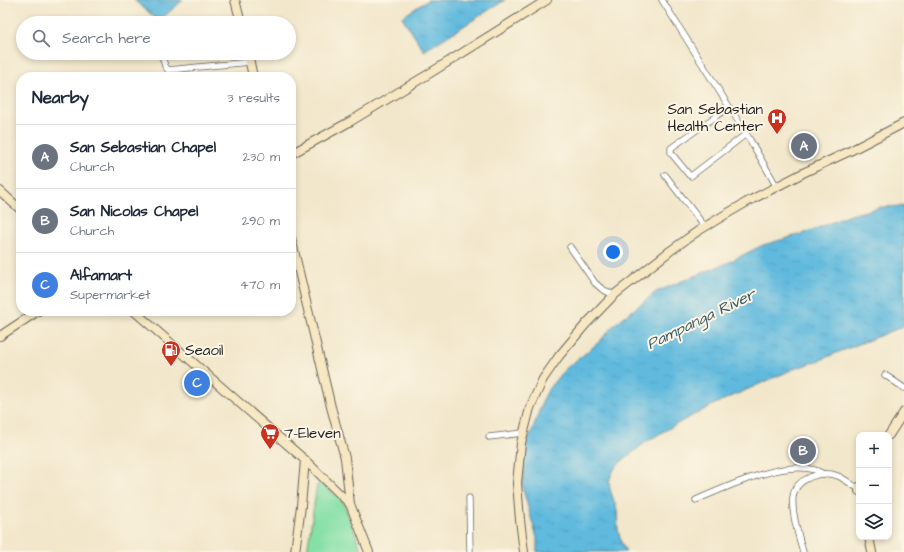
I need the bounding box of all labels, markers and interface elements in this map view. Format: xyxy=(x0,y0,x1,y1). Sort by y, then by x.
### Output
search box xyxy=(16,16,296,60)
icon: search xyxy=(30,27,52,49)
text: Search here xyxy=(62,28,151,49)
text: Nearby xyxy=(32,86,89,110)
text: 3 results xyxy=(227,89,280,107)
place label: San Sebastian Health Center xyxy=(667,99,763,137)
hospital icon: San Sebastian Health Center xyxy=(766,107,788,135)
pin: A xyxy=(791,131,817,161)
text: San Sebastian Chapel xyxy=(70,137,216,158)
text: A xyxy=(41,148,49,166)
text: 230 m xyxy=(242,148,280,166)
text: Church xyxy=(70,158,114,176)
text: San Nicolas Chapel xyxy=(70,201,198,222)
text: B xyxy=(40,212,50,230)
text: 290 m xyxy=(242,212,280,230)
text: Church xyxy=(70,222,114,240)
your location xyxy=(603,242,623,262)
text: Alfamart xyxy=(70,265,132,286)
text: C xyxy=(40,276,50,294)
text: 470 m xyxy=(240,276,280,294)
water label: Pampanga River xyxy=(643,282,761,356)
text: Supermarket xyxy=(70,286,151,304)
fuel station icon: Seaoil xyxy=(160,339,182,367)
place label: Seaoil xyxy=(185,340,223,361)
pin: C xyxy=(184,368,210,398)
supermarket icon: 7-Eleven xyxy=(259,422,281,450)
place label: 7-Eleven xyxy=(284,423,341,444)
map controls xyxy=(856,432,892,540)
button: + xyxy=(856,432,892,468)
pin: B xyxy=(790,436,816,466)
button: − xyxy=(856,468,892,504)
button: layers xyxy=(856,504,892,540)

